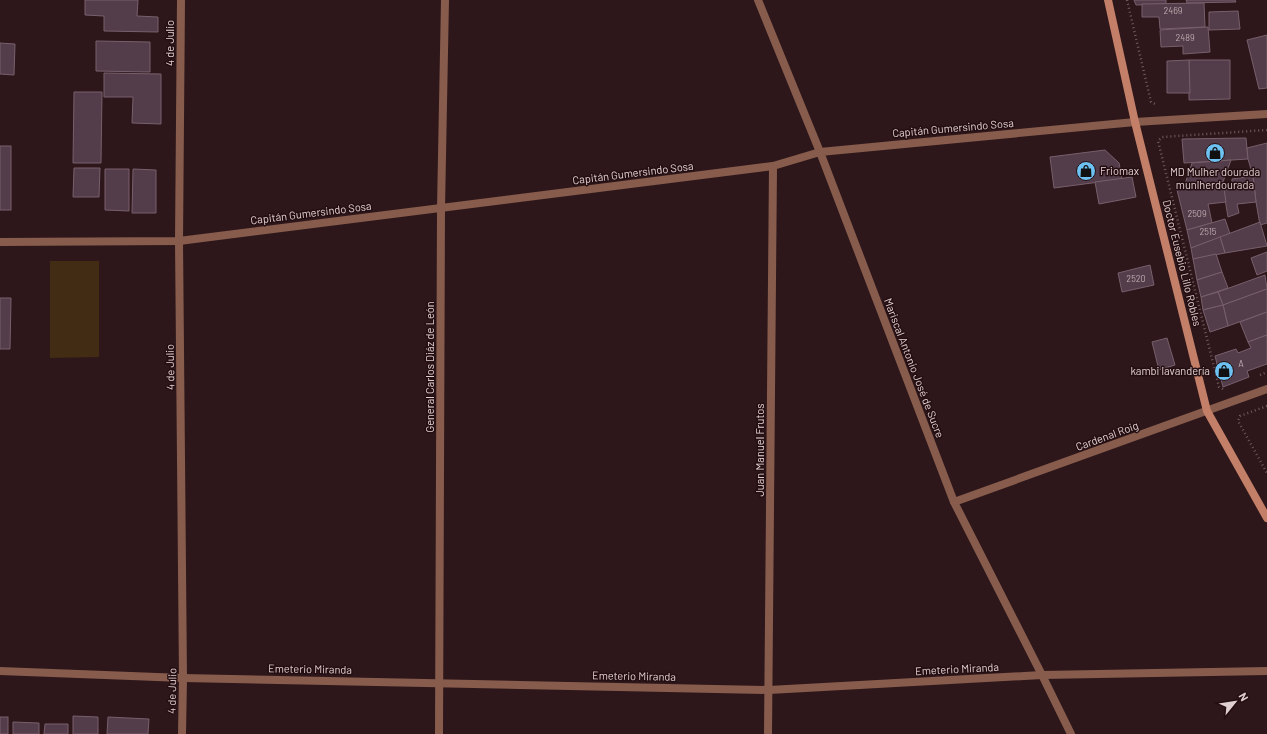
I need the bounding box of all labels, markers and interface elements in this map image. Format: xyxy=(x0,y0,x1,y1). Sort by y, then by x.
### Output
house number: 2469 xyxy=(1163,5,1183,16)
street label: 4 de Julio xyxy=(163,20,176,66)
house number: 2489 xyxy=(1175,32,1195,43)
street label: Capitán Gumersindo Sosa xyxy=(892,116,1014,139)
shop icon: MD Mulher dourada munlherdourada xyxy=(1204,142,1226,164)
street label: Capitán Gumersindo Sosa xyxy=(572,159,694,186)
shop icon: Friomax xyxy=(1075,160,1097,182)
place label: Friomax xyxy=(1100,164,1139,177)
place label: MD Mulher dourada munlherdourada xyxy=(1170,165,1260,191)
street label: Doctor Eusebio Lillo Robles xyxy=(1160,198,1204,327)
street label: Capitán Gumersindo Sosa xyxy=(250,199,372,226)
house number: 2509 xyxy=(1187,208,1207,219)
house number: 2515 xyxy=(1200,226,1217,237)
house number: 2520 xyxy=(1126,273,1146,284)
street label: Mariscal Antonio José de Sucre xyxy=(882,296,947,440)
street label: General Carlos Diáz de León xyxy=(423,301,436,433)
street label: 4 de Julio xyxy=(163,344,176,390)
house number: A xyxy=(1238,358,1244,369)
shop icon: kambi lavandería xyxy=(1213,360,1235,382)
place label: kambi lavandería xyxy=(1130,364,1210,377)
street label: Juan Manuel Frutos xyxy=(753,403,766,497)
street label: Cardenal Roig xyxy=(1074,418,1140,453)
street label: Emeterio Miranda xyxy=(915,660,999,677)
street label: Emeterio Miranda xyxy=(268,661,352,676)
street label: 4 de Julio xyxy=(165,668,178,714)
street label: Emeterio Miranda xyxy=(592,668,676,683)
north arrow xyxy=(1215,682,1255,722)
text: N xyxy=(1237,690,1252,703)

